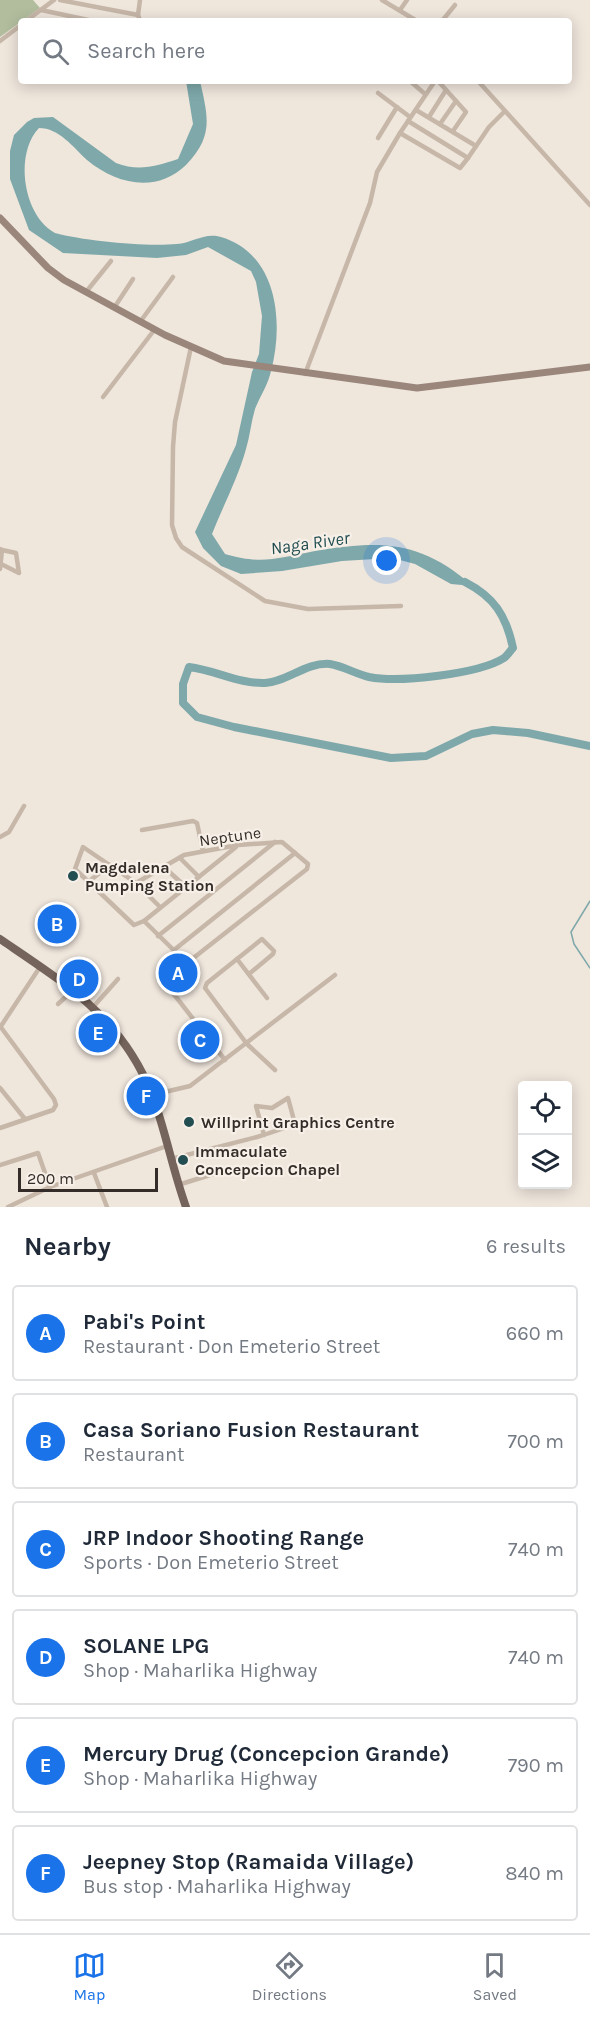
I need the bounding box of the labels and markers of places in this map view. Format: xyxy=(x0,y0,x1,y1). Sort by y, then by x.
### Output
place label: Magdalena Pumping Station xyxy=(85,858,214,895)
marker: Magdalena Pumping Station xyxy=(66,869,80,883)
pin: B xyxy=(38,902,76,946)
pin: A xyxy=(158,950,198,996)
pin: D xyxy=(60,956,98,1002)
pin: E xyxy=(78,1010,118,1056)
pin: C xyxy=(180,1018,220,1062)
pin: F xyxy=(126,1074,166,1118)
place label: Willprint Graphics Centre xyxy=(201,1113,395,1132)
marker: Willprint Graphics Centre xyxy=(182,1115,196,1129)
place label: Immaculate Concepcion Chapel xyxy=(195,1142,340,1179)
marker: Immaculate Concepcion Chapel xyxy=(176,1153,190,1167)

